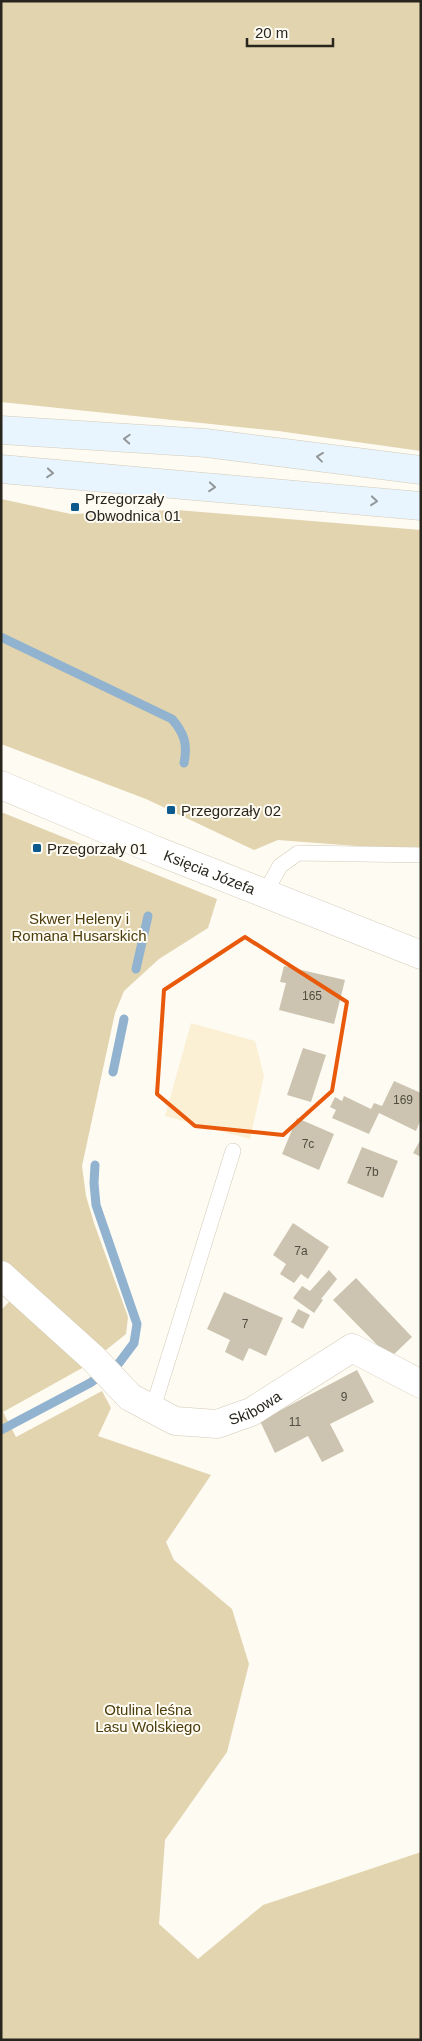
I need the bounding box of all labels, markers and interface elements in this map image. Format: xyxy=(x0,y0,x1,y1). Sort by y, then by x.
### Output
scale bar xyxy=(247,15,333,47)
text: 20 m xyxy=(255,24,288,41)
one-way arrow xyxy=(123,433,131,444)
one-way arrow xyxy=(316,452,324,463)
one-way arrow xyxy=(46,468,54,479)
one-way arrow xyxy=(208,482,216,493)
place label: Przegorzały Obwodnica 01 xyxy=(85,490,181,524)
one-way arrow xyxy=(370,496,378,507)
marker: Przegorzały Obwodnica 01 xyxy=(69,501,81,513)
place label: Przegorzały 02 xyxy=(181,802,281,819)
marker: Przegorzały 02 xyxy=(165,804,177,816)
place label: Przegorzały 01 xyxy=(47,840,147,857)
marker: Przegorzały 01 xyxy=(31,842,43,854)
street label: Księcia Józefa xyxy=(162,846,258,898)
park label: Skwer Heleny i Romana Husarskich xyxy=(11,910,147,944)
house number: 165 xyxy=(302,989,322,1003)
house number: 169 xyxy=(393,1093,413,1107)
house number: 7c xyxy=(302,1137,314,1151)
house number: 7b xyxy=(365,1165,379,1179)
house number: 7a xyxy=(294,1244,308,1258)
house number: 7 xyxy=(242,1317,249,1331)
street label: Skibowa xyxy=(226,1387,284,1428)
house number: 9 xyxy=(341,1390,348,1404)
house number: 11 xyxy=(289,1415,302,1429)
park label: Otulina leśna Lasu Wolskiego xyxy=(95,1701,201,1735)

